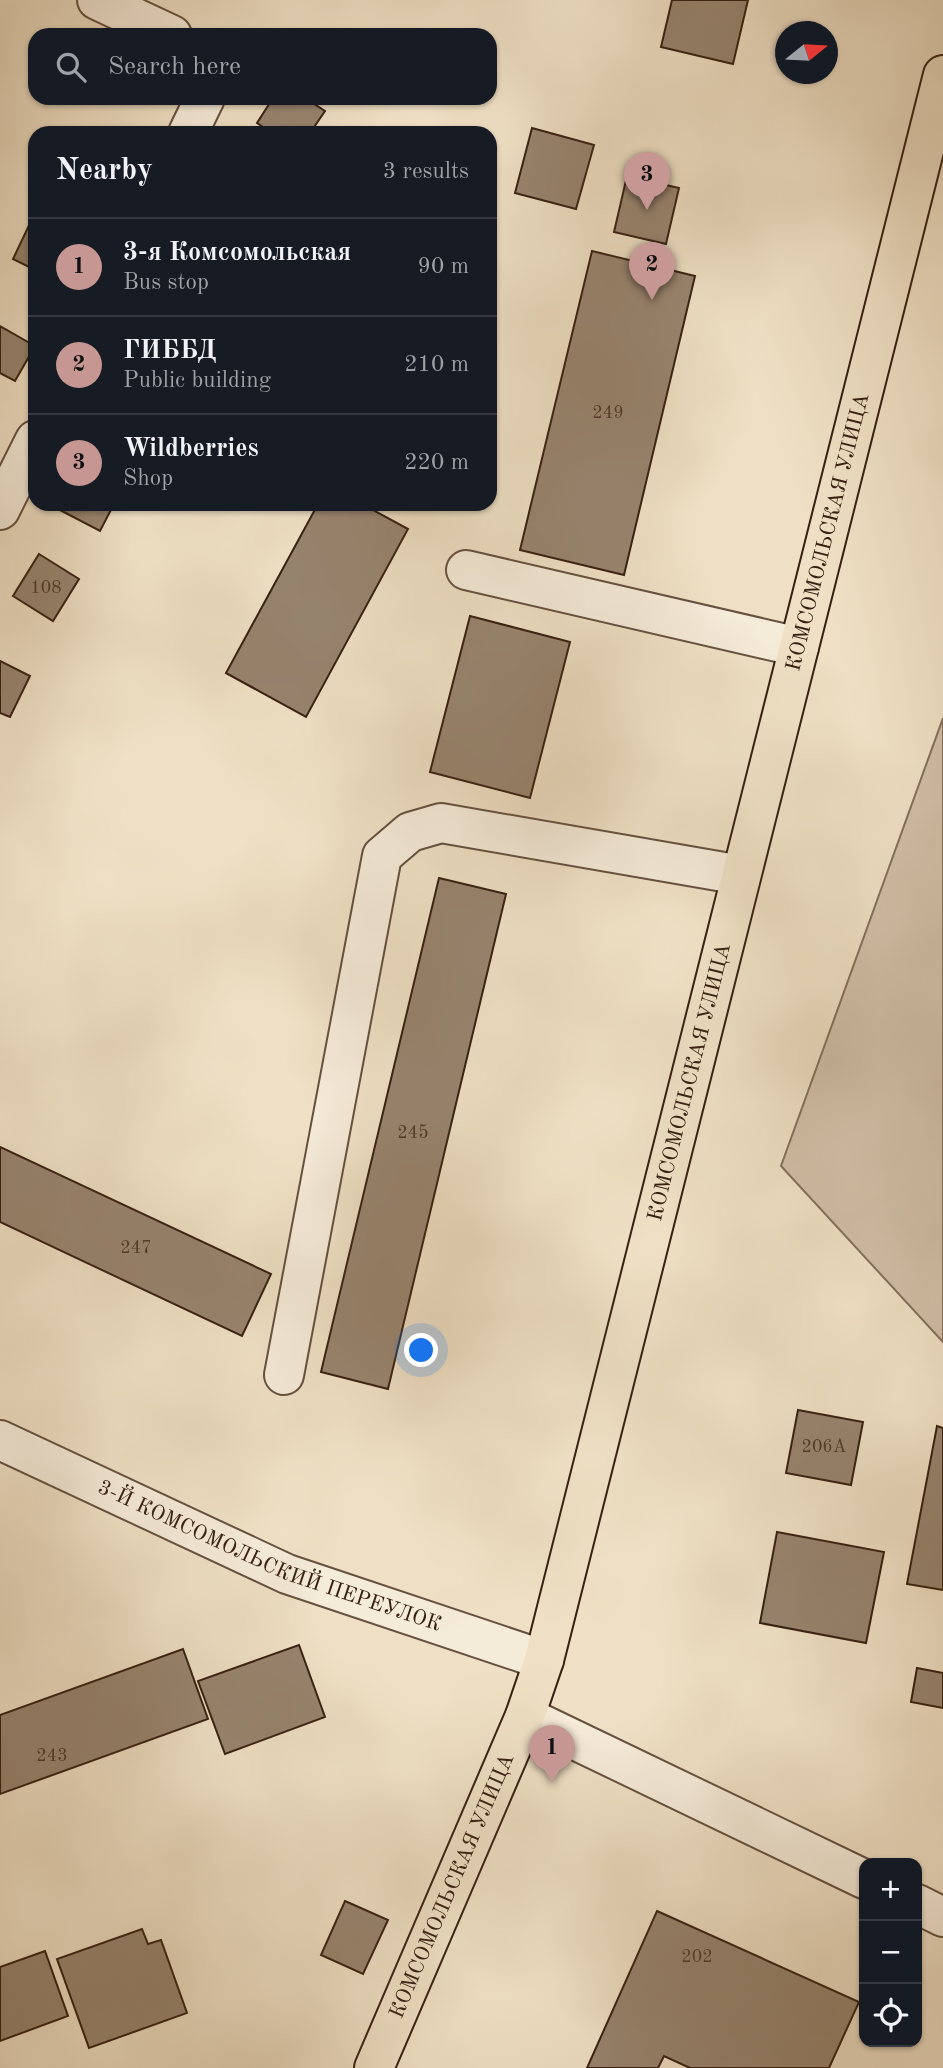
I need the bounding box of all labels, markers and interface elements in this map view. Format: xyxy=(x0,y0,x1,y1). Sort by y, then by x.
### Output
north arrow xyxy=(775,21,838,84)
search box xyxy=(28,28,497,105)
icon: search xyxy=(52,48,90,86)
text: Search here xyxy=(108,54,241,80)
pin: 3 xyxy=(624,152,670,210)
text: Nearby xyxy=(56,156,153,186)
text: 3 results xyxy=(383,160,469,183)
text: 3-я Комсомольская xyxy=(123,240,351,266)
pin: 2 xyxy=(629,242,675,300)
text: 1 xyxy=(72,255,86,278)
text: 90 m xyxy=(418,255,469,278)
text: Bus stop xyxy=(123,271,209,294)
text: ГИББД xyxy=(123,338,217,364)
text: 2 xyxy=(72,353,86,376)
text: 210 m xyxy=(404,353,469,376)
text: Public building xyxy=(123,369,271,392)
street label: КОМСОМОЛЬСКАЯ УЛИЦА xyxy=(783,391,873,673)
house number: 249 xyxy=(592,404,624,422)
text: Wildberries xyxy=(123,436,259,462)
text: 3 xyxy=(72,451,86,474)
text: 220 m xyxy=(404,451,469,474)
text: Shop xyxy=(123,467,173,490)
house number: 108 xyxy=(30,579,62,597)
street label: КОМСОМОЛЬСКАЯ УЛИЦА xyxy=(644,941,735,1223)
house number: 245 xyxy=(397,1124,429,1142)
house number: 247 xyxy=(120,1239,152,1257)
your location xyxy=(404,1333,438,1367)
house number: 206А xyxy=(801,1438,847,1456)
street label: 3-Й КОМСОМОЛЬСКИЙ ПЕРЕУЛОК xyxy=(94,1477,444,1635)
pin: 1 xyxy=(529,1725,575,1783)
house number: 243 xyxy=(36,1747,68,1765)
street label: КОМСОМОЛЬСКАЯ УЛИЦА xyxy=(386,1751,518,2021)
map controls xyxy=(859,1858,922,2047)
button: + xyxy=(859,1858,922,1921)
button: − xyxy=(859,1921,922,1984)
house number: 202 xyxy=(681,1948,713,1966)
button: locate xyxy=(859,1984,922,2047)

